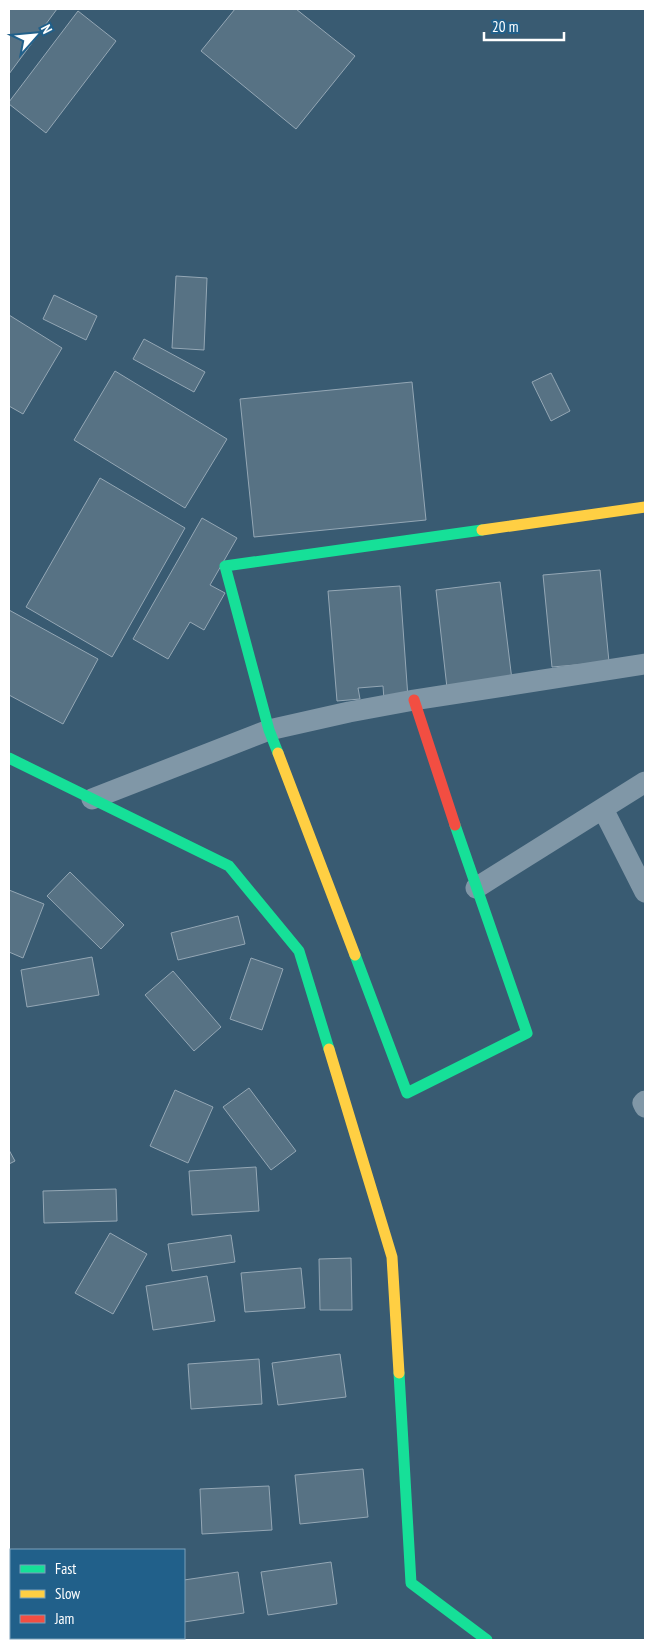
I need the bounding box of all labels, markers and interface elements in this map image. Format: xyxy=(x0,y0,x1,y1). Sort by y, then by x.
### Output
north arrow xyxy=(10,10,60,60)
scale bar xyxy=(484,10,564,42)
text: 20 m xyxy=(492,17,518,36)
text: N xyxy=(37,22,56,37)
legend xyxy=(10,1549,185,1639)
text: Fast xyxy=(55,1559,76,1578)
text: Slow xyxy=(55,1584,80,1603)
text: Jam xyxy=(54,1609,74,1628)

